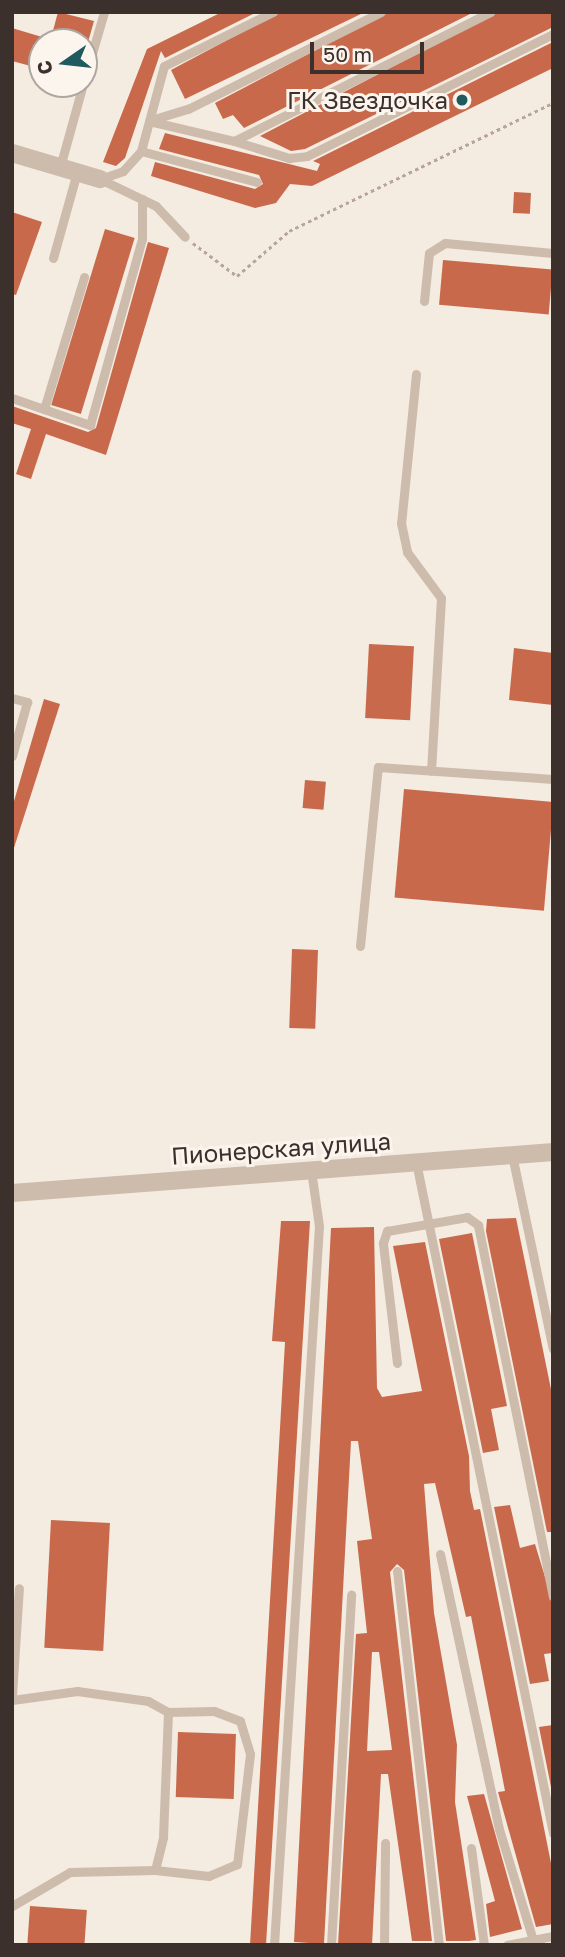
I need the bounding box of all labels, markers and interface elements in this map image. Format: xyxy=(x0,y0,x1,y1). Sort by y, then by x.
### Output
north arrow xyxy=(28,28,98,98)
scale bar xyxy=(313,28,427,72)
text: 50 m xyxy=(323,41,372,67)
text: С xyxy=(31,58,57,77)
place label: ГК Звездочка xyxy=(287,86,448,114)
marker: ГК Звездочка xyxy=(454,92,470,108)
street label: Пионерская улица xyxy=(170,1126,392,1170)

